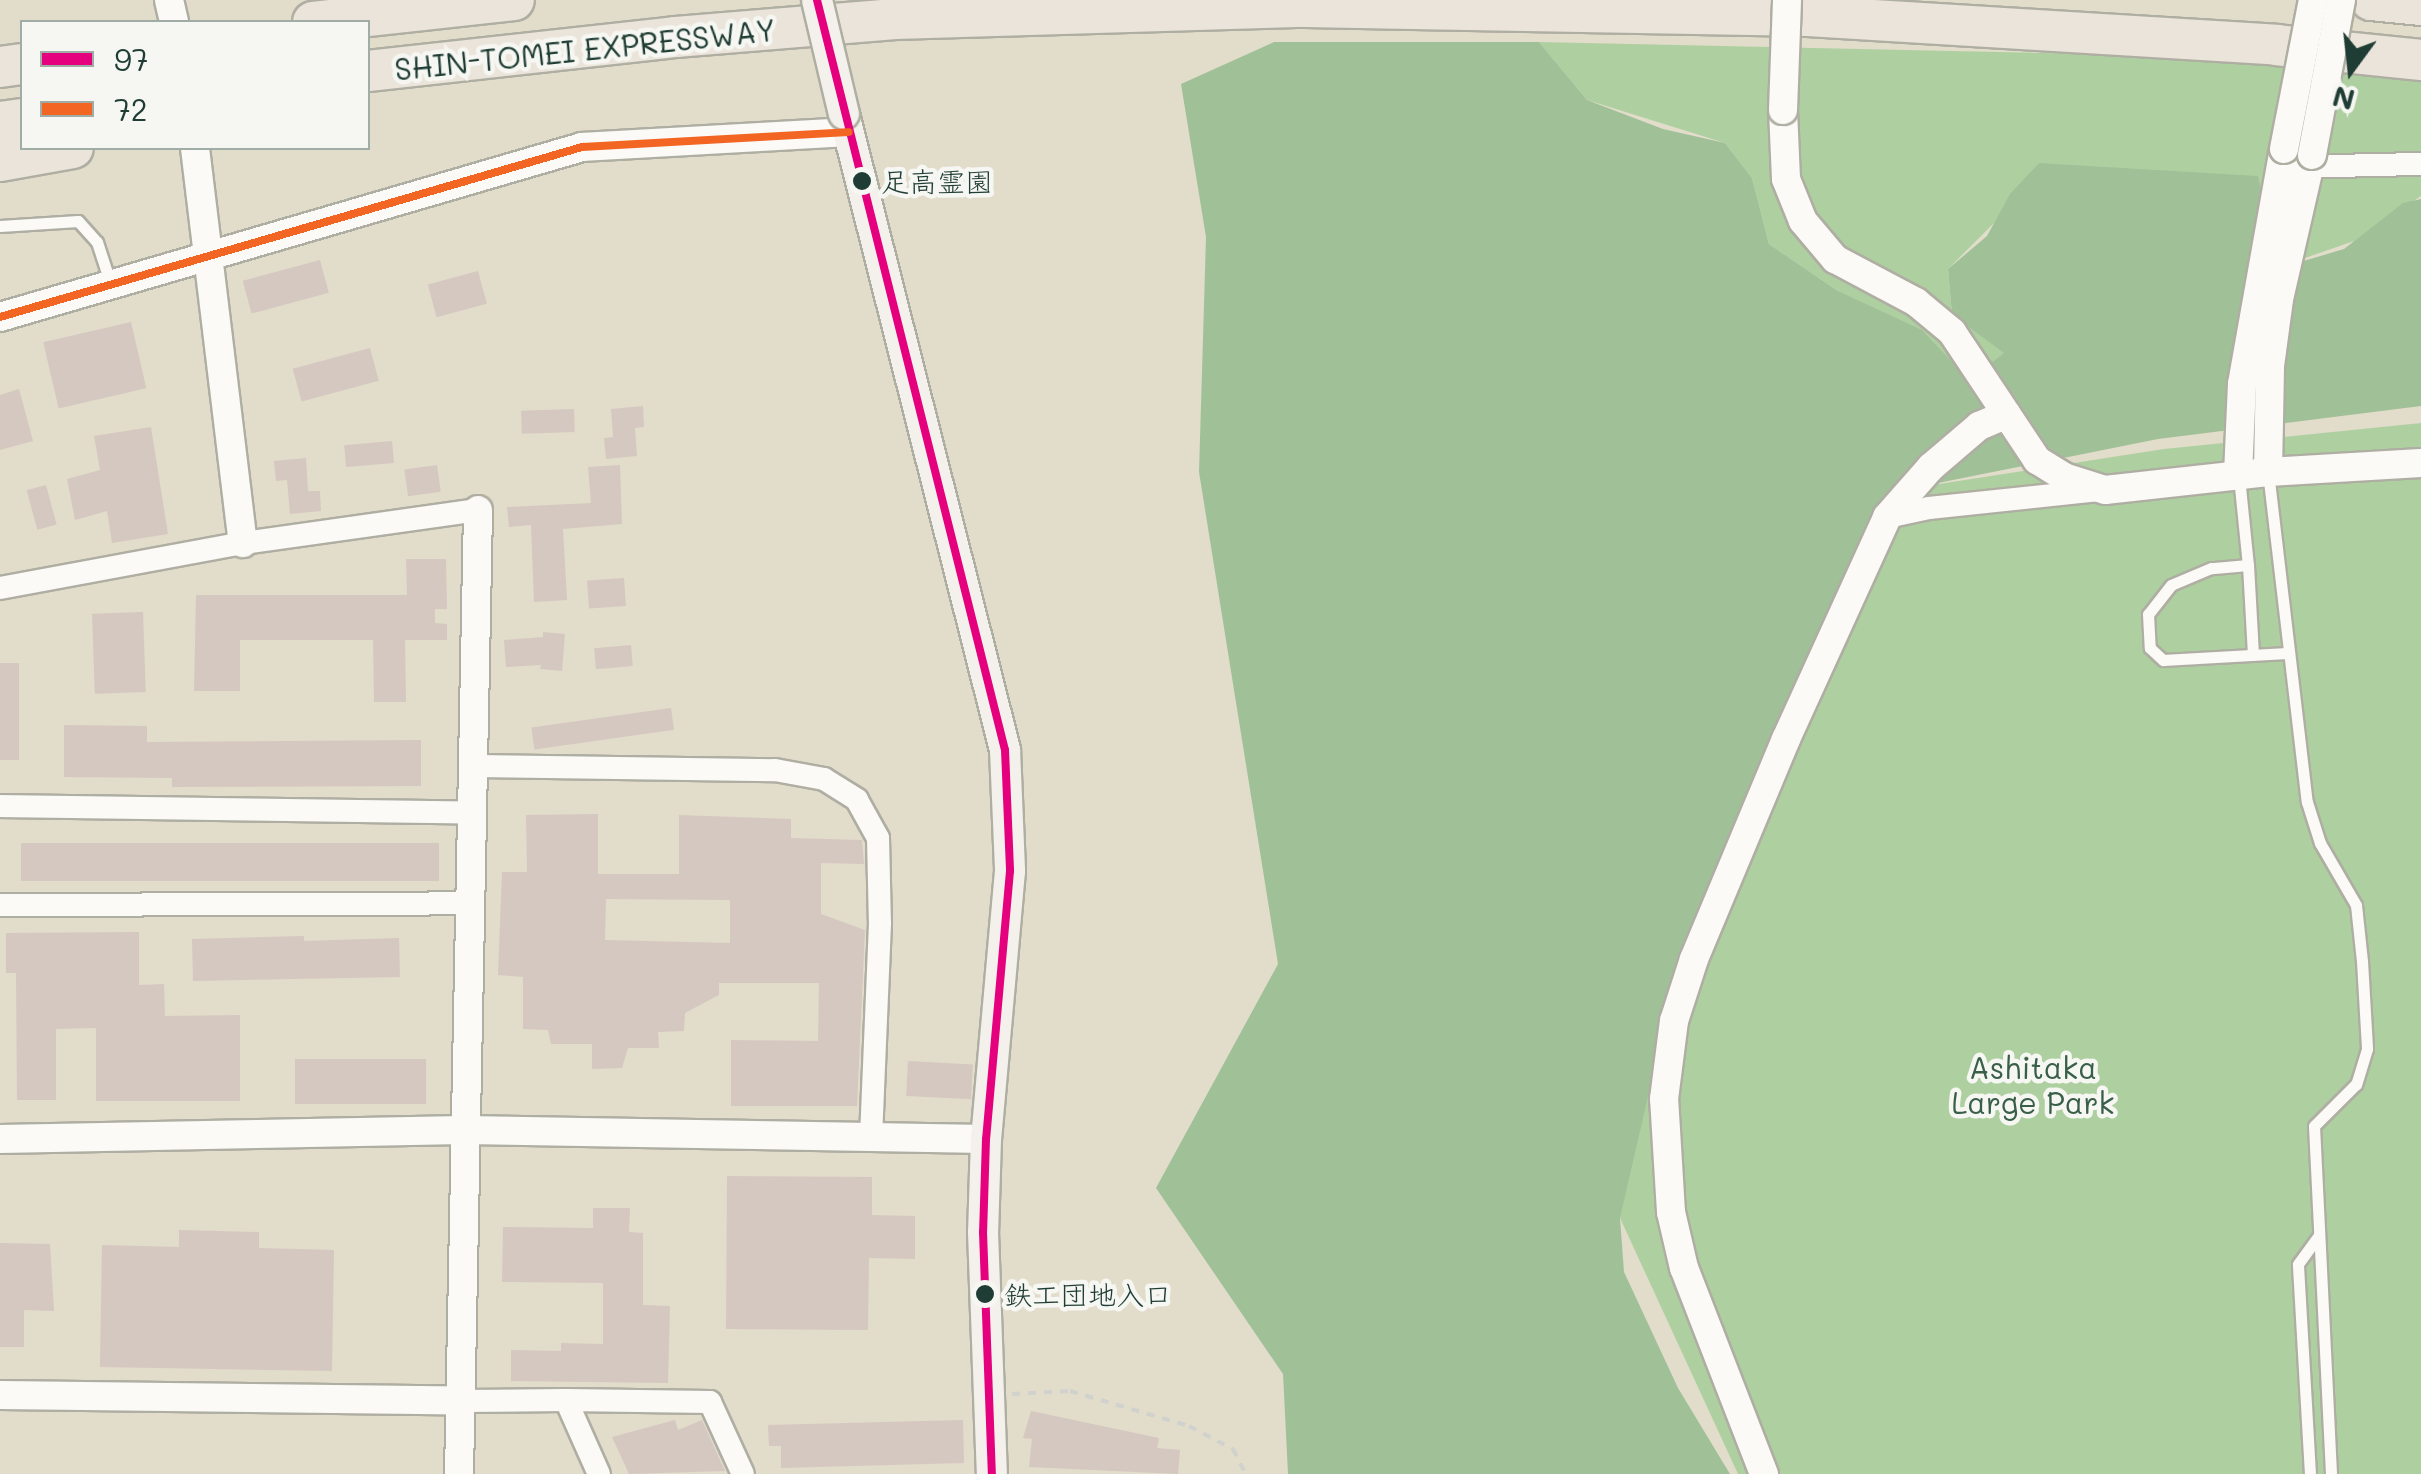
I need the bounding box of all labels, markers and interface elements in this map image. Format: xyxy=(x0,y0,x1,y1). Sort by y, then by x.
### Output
street label: SHIN-TOMEI EXPRESSWAY xyxy=(393,11,777,87)
legend xyxy=(20,20,370,150)
north arrow xyxy=(2301,20,2401,120)
text: 97 xyxy=(114,39,148,79)
text: N xyxy=(2328,79,2358,119)
text: 72 xyxy=(114,89,147,129)
place label: 足高霊園 xyxy=(881,164,993,198)
marker: 足高霊園 xyxy=(852,171,872,191)
park label: Ashitaka Large Park xyxy=(1951,1049,2115,1120)
place label: 鉄工団地入口 xyxy=(1004,1277,1172,1311)
marker: 鉄工団地入口 xyxy=(975,1284,995,1304)

